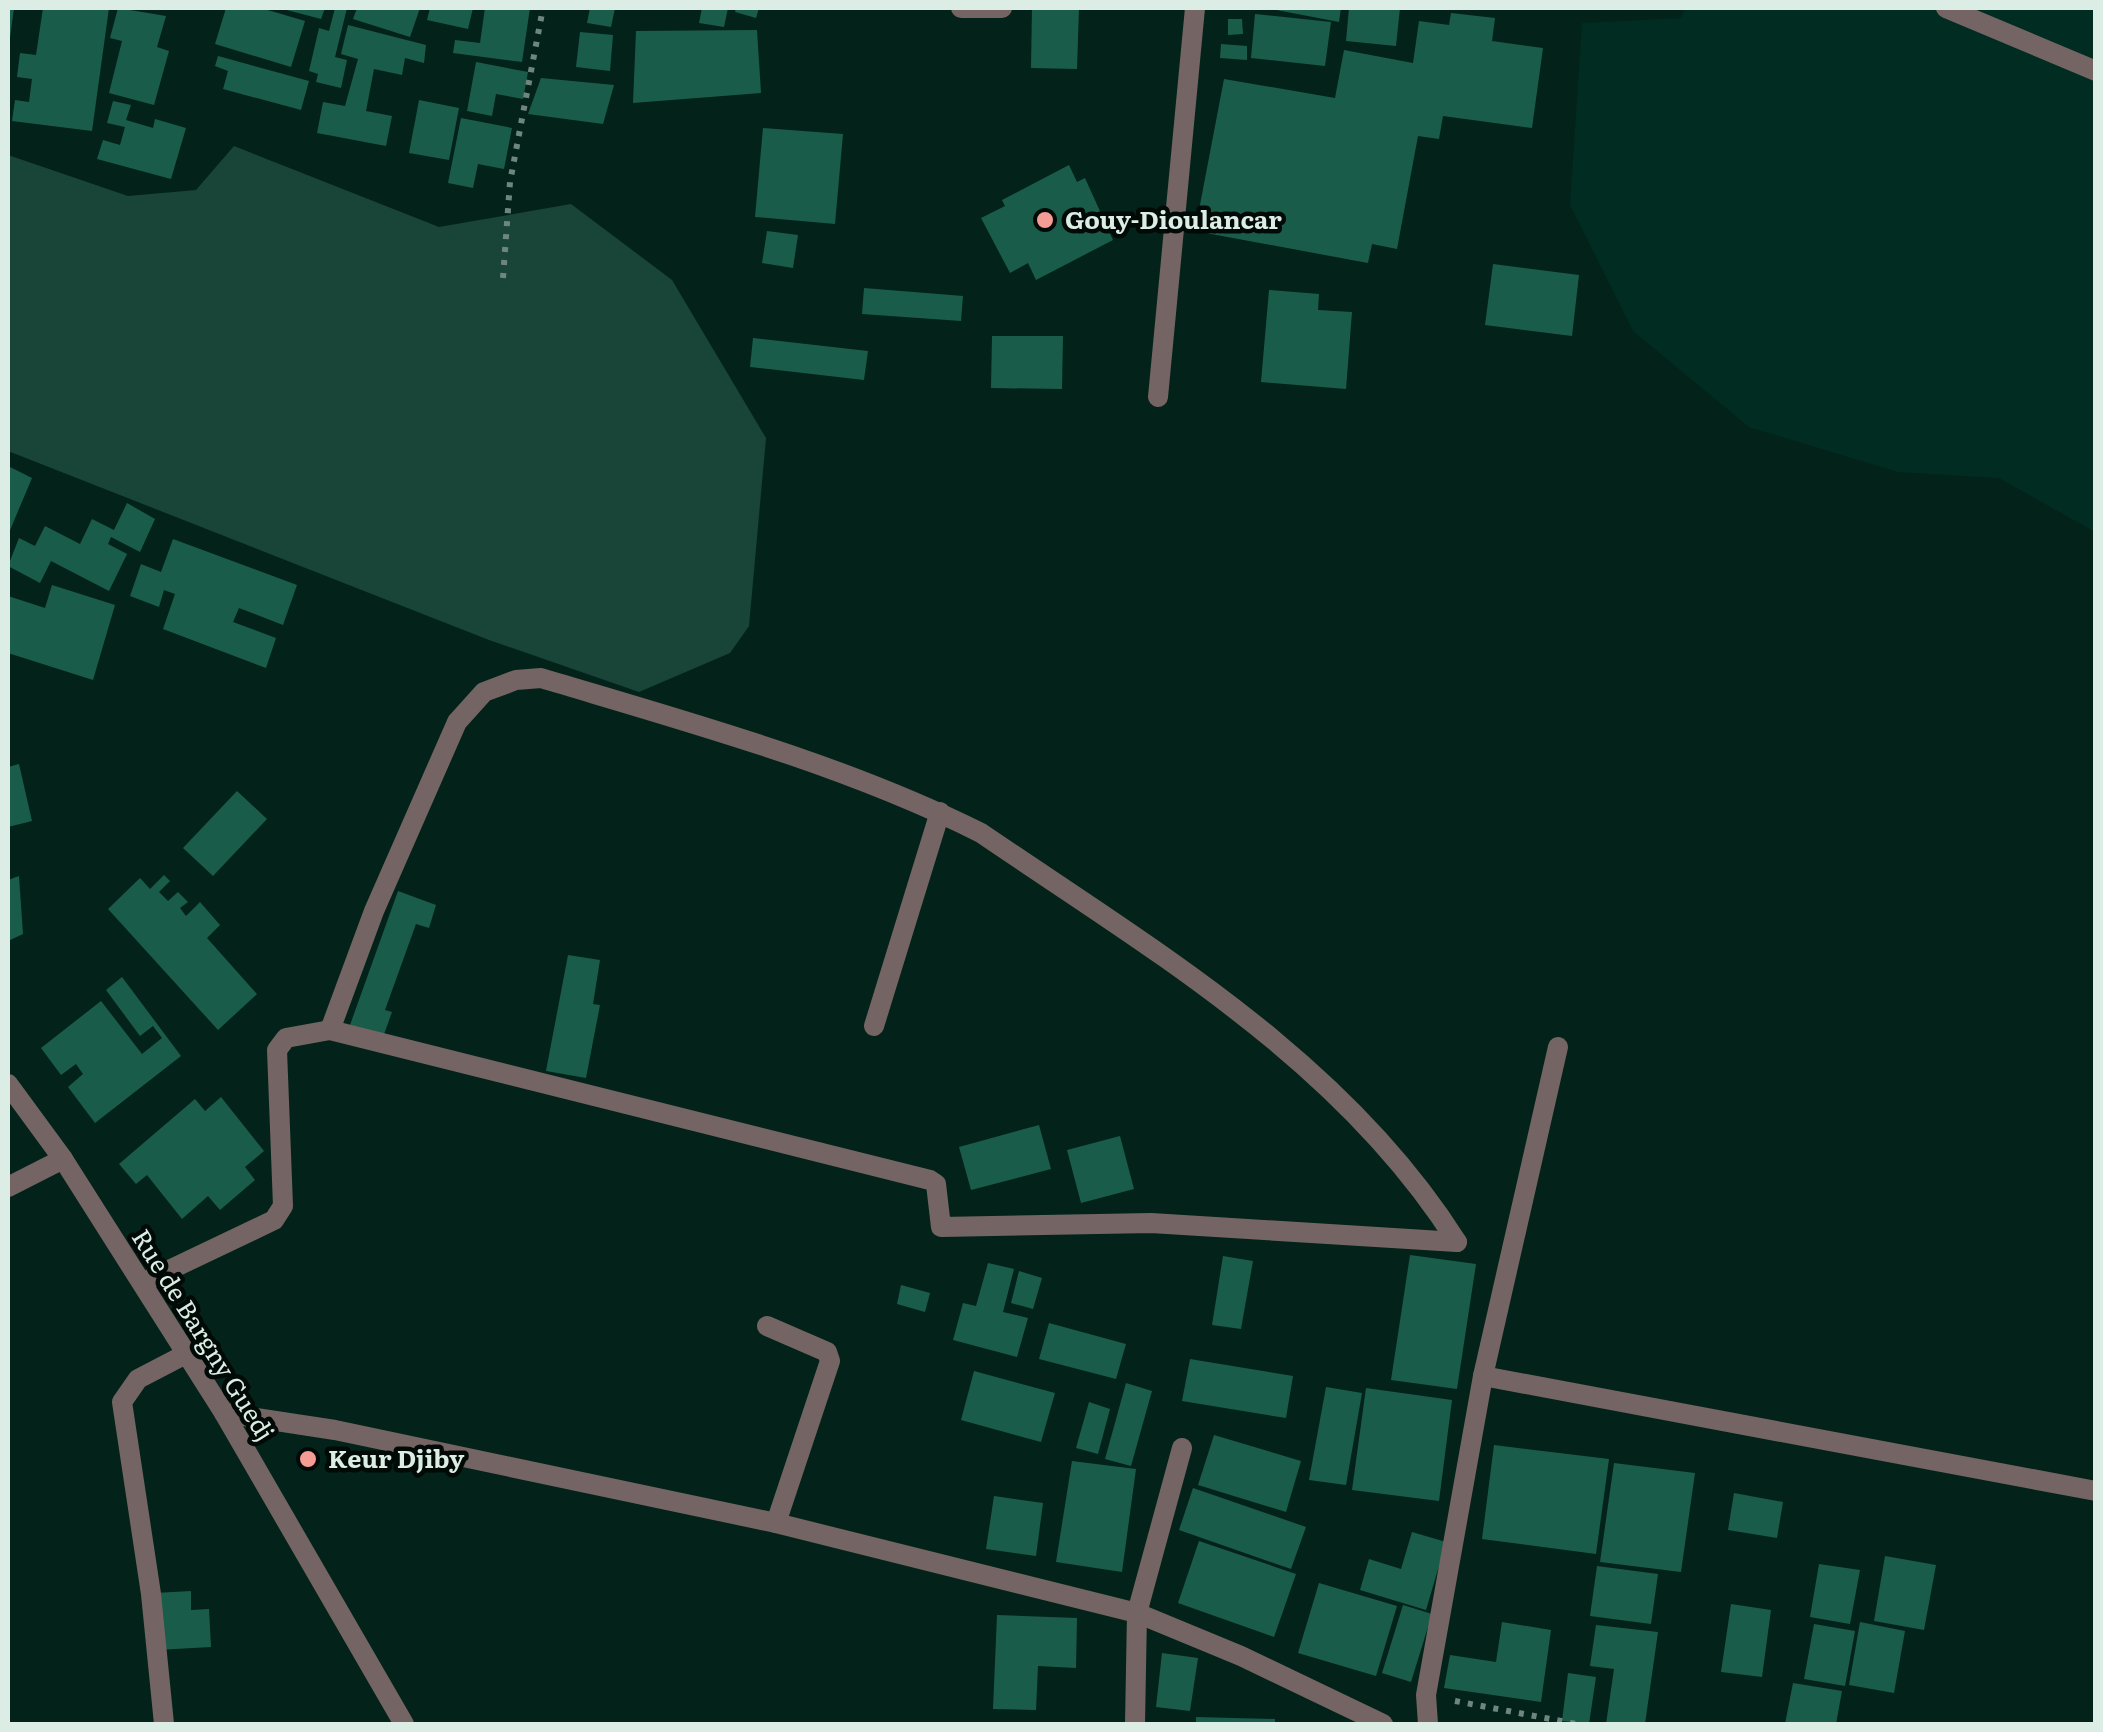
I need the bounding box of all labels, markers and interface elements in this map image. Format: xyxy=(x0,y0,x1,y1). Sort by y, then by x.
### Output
place label: Gouy-Dioulancar xyxy=(1065,200,1282,237)
marker: Gouy-Dioulancar xyxy=(1034,209,1056,231)
street label: Rue de Bargny Guedj xyxy=(124,1221,285,1447)
place label: Keur Djiby xyxy=(328,1439,465,1476)
marker: Keur Djiby xyxy=(297,1448,319,1470)

